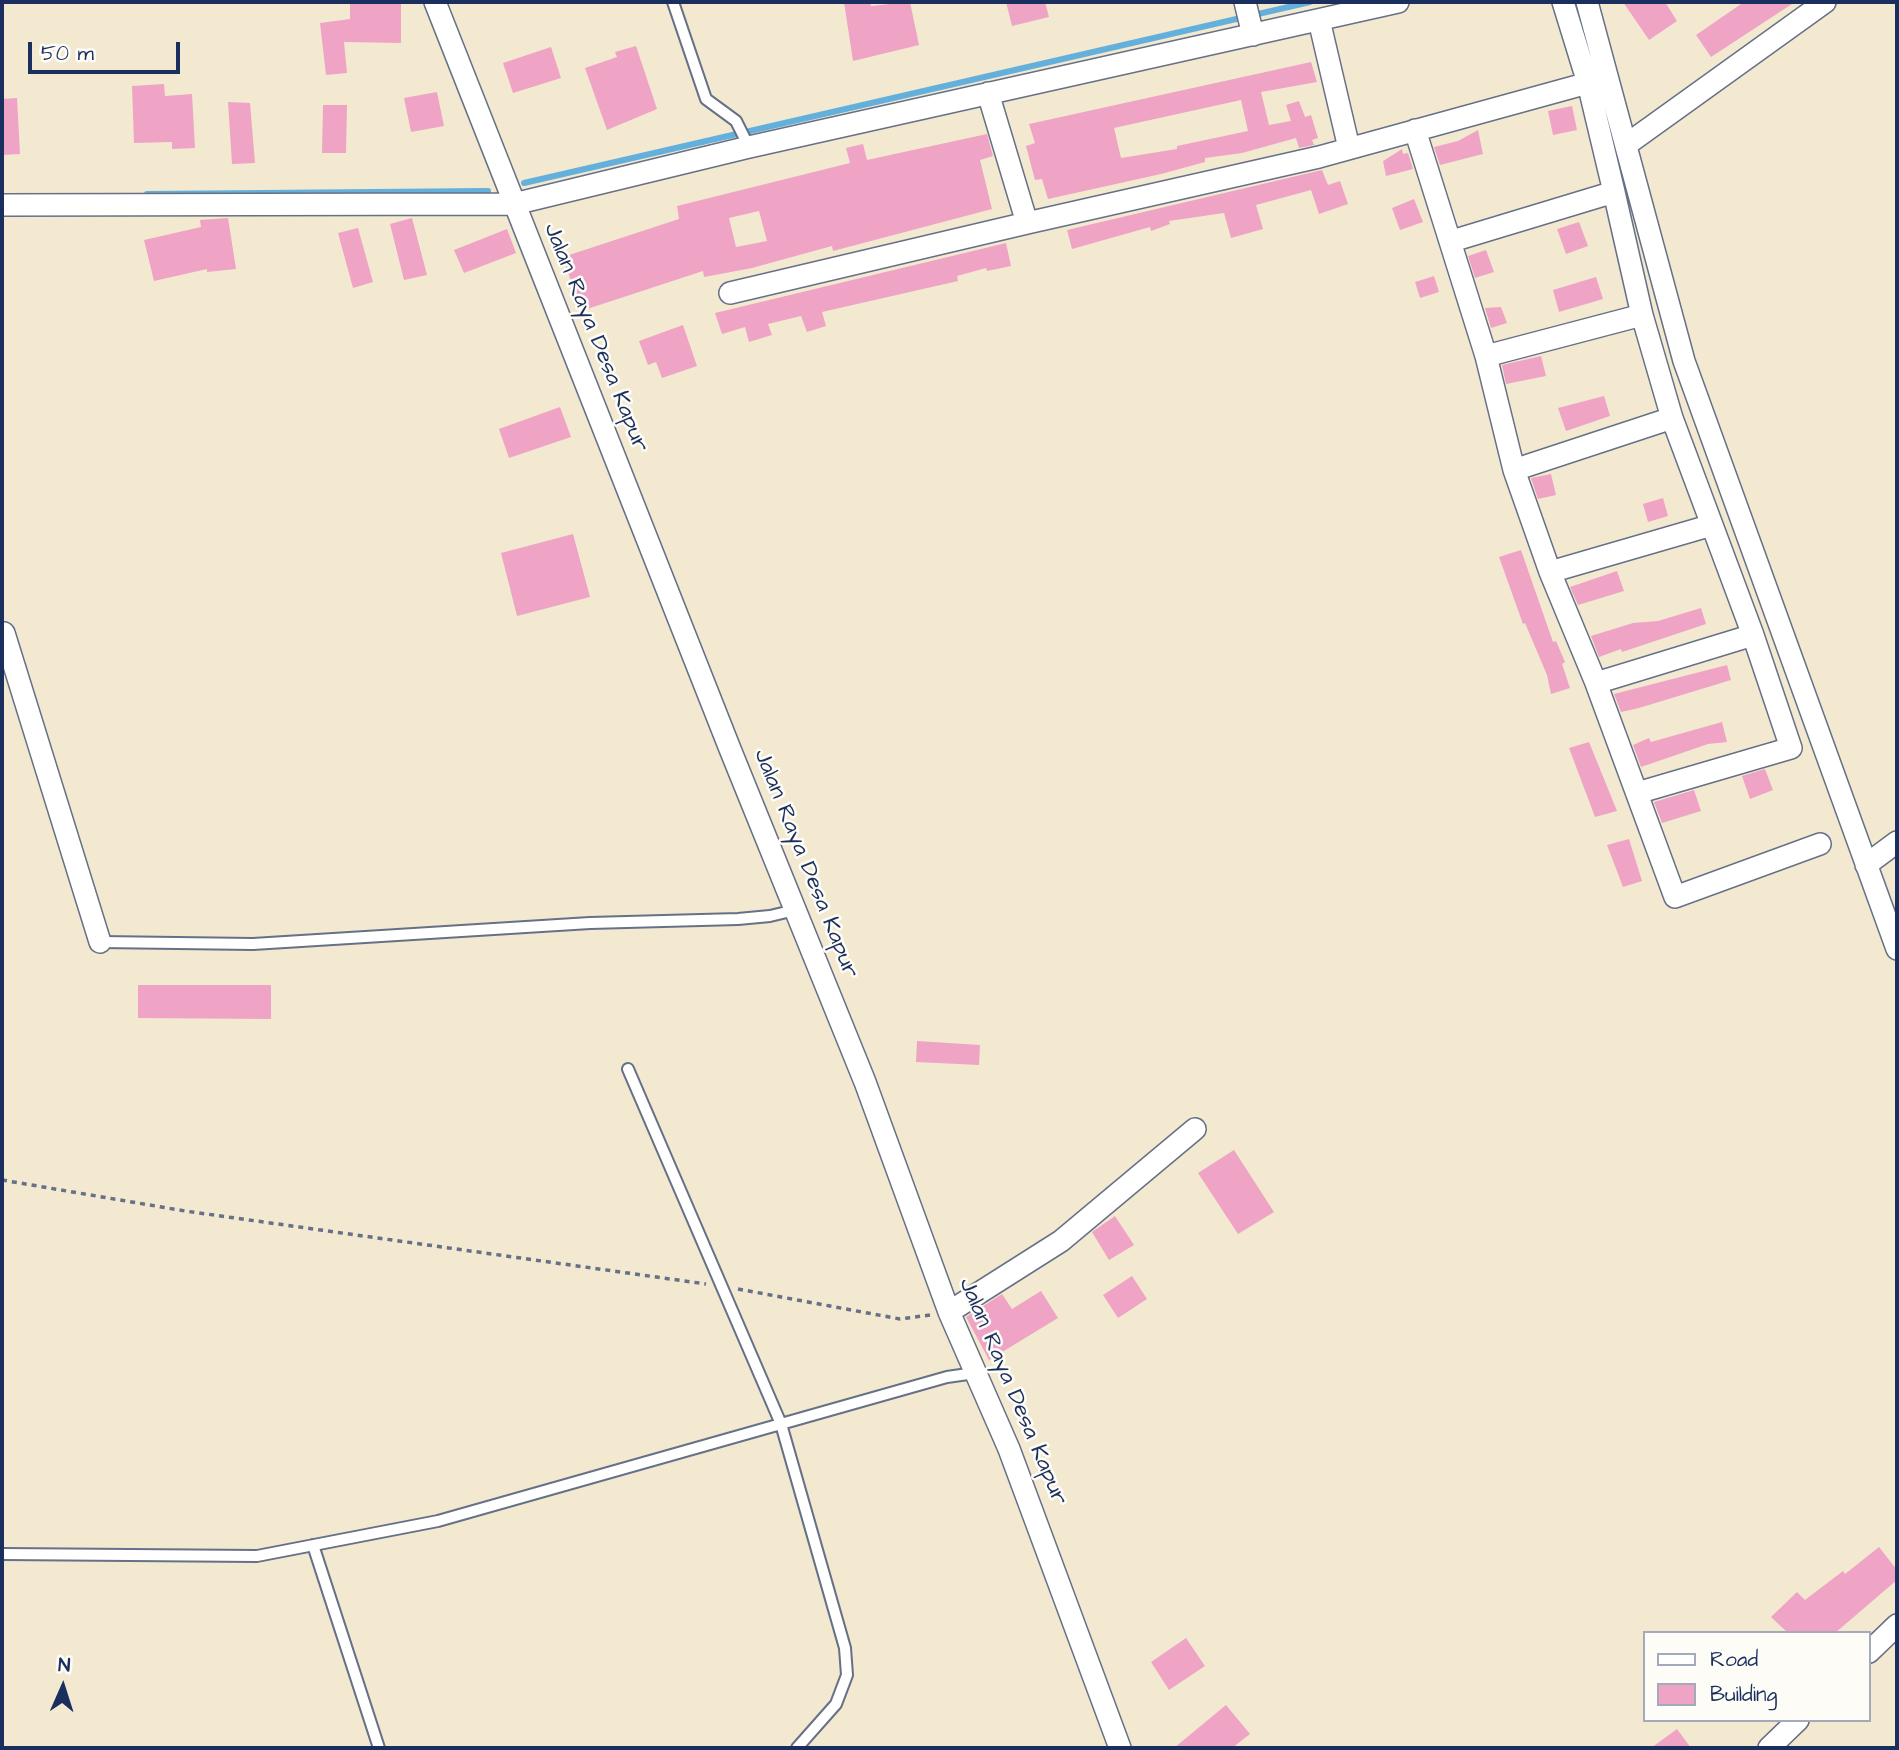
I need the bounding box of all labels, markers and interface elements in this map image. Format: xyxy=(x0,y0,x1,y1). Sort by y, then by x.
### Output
scale bar xyxy=(32,28,184,72)
text: 50 m xyxy=(41,39,94,68)
street label: Jalan Raya Desa Kapur xyxy=(536,220,654,456)
street label: Jalan Raya Desa Kapur xyxy=(746,746,864,982)
street label: Jalan Raya Desa Kapur xyxy=(952,1274,1072,1510)
legend xyxy=(1644,1631,1871,1722)
text: Road xyxy=(1710,1645,1758,1674)
north arrow xyxy=(28,1652,98,1722)
text: N xyxy=(57,1652,71,1679)
text: Building xyxy=(1710,1680,1777,1709)

